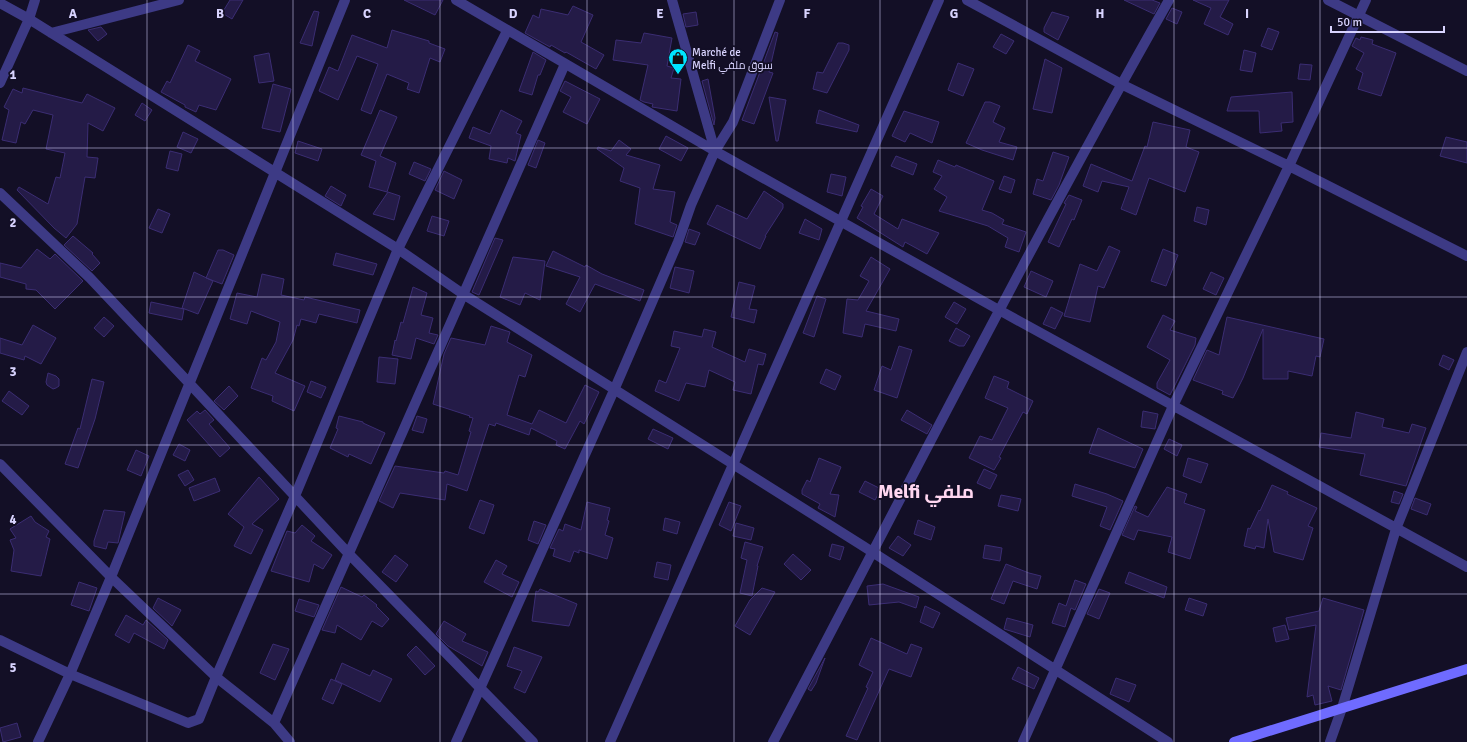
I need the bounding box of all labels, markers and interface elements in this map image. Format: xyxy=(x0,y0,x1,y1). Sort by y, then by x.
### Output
text: A xyxy=(69,6,78,22)
text: B xyxy=(216,6,224,22)
text: C xyxy=(363,6,371,22)
text: D xyxy=(509,6,518,22)
text: E xyxy=(656,6,664,22)
text: F xyxy=(804,6,811,22)
text: G xyxy=(950,6,958,22)
text: H xyxy=(1096,6,1104,22)
text: I xyxy=(1245,6,1249,22)
scale bar xyxy=(1331,8,1444,34)
text: 50 m xyxy=(1337,15,1362,30)
place label: Marché de Melfi سوق ملفي xyxy=(692,46,773,74)
shop icon: Marché de Melfi سوق ملفي xyxy=(667,47,689,75)
text: 1 xyxy=(9,67,17,83)
text: 2 xyxy=(9,215,17,231)
text: 3 xyxy=(9,364,17,380)
district label: Melfi ملفي xyxy=(878,480,974,507)
text: 4 xyxy=(9,512,17,528)
text: 5 xyxy=(9,660,17,676)

